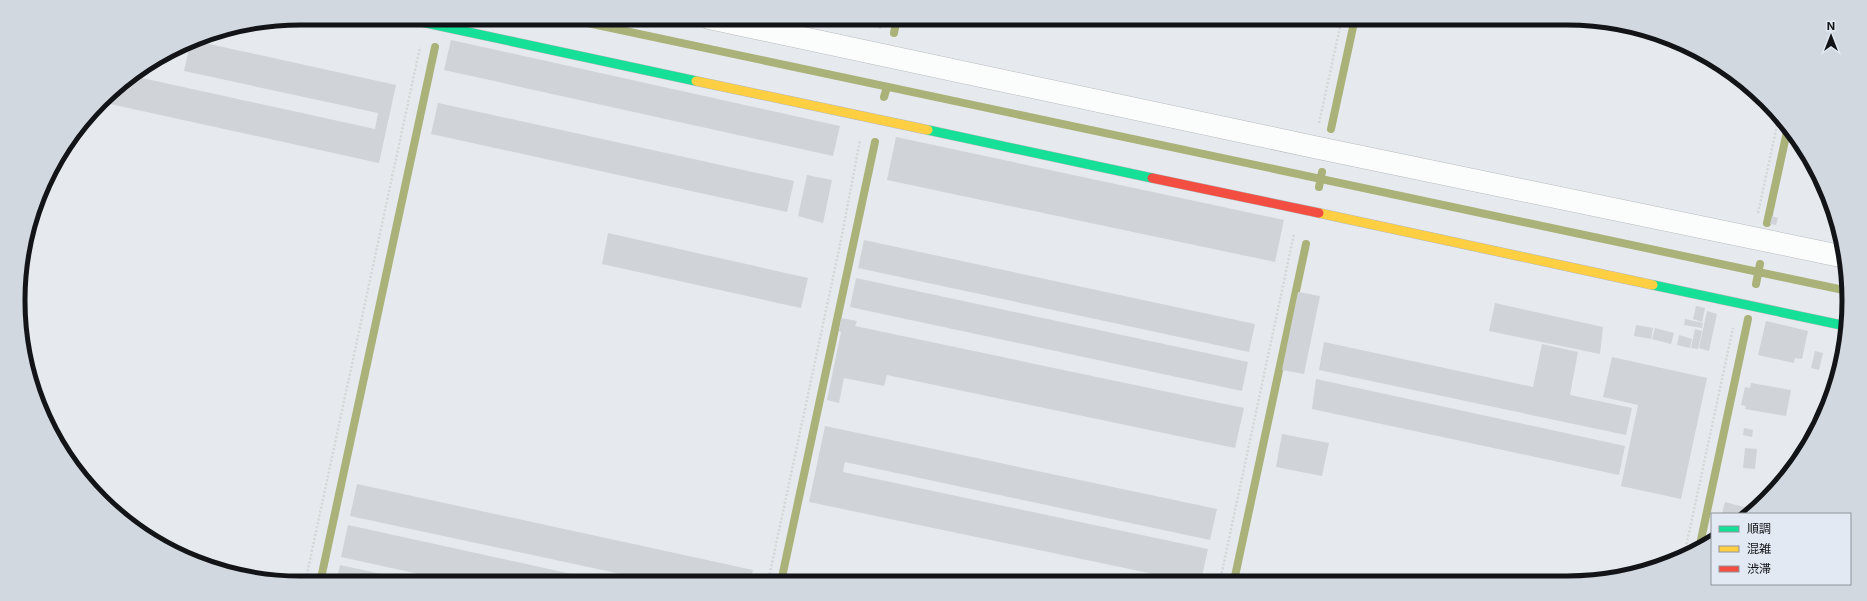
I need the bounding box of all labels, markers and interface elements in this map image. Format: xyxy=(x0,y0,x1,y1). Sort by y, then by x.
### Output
north arrow xyxy=(1811,16,1851,56)
text: N xyxy=(1827,19,1835,33)
legend xyxy=(1711,513,1851,585)
text: 順調 xyxy=(1747,521,1771,536)
text: 混雑 xyxy=(1747,541,1771,556)
text: 渋滞 xyxy=(1747,561,1771,576)

